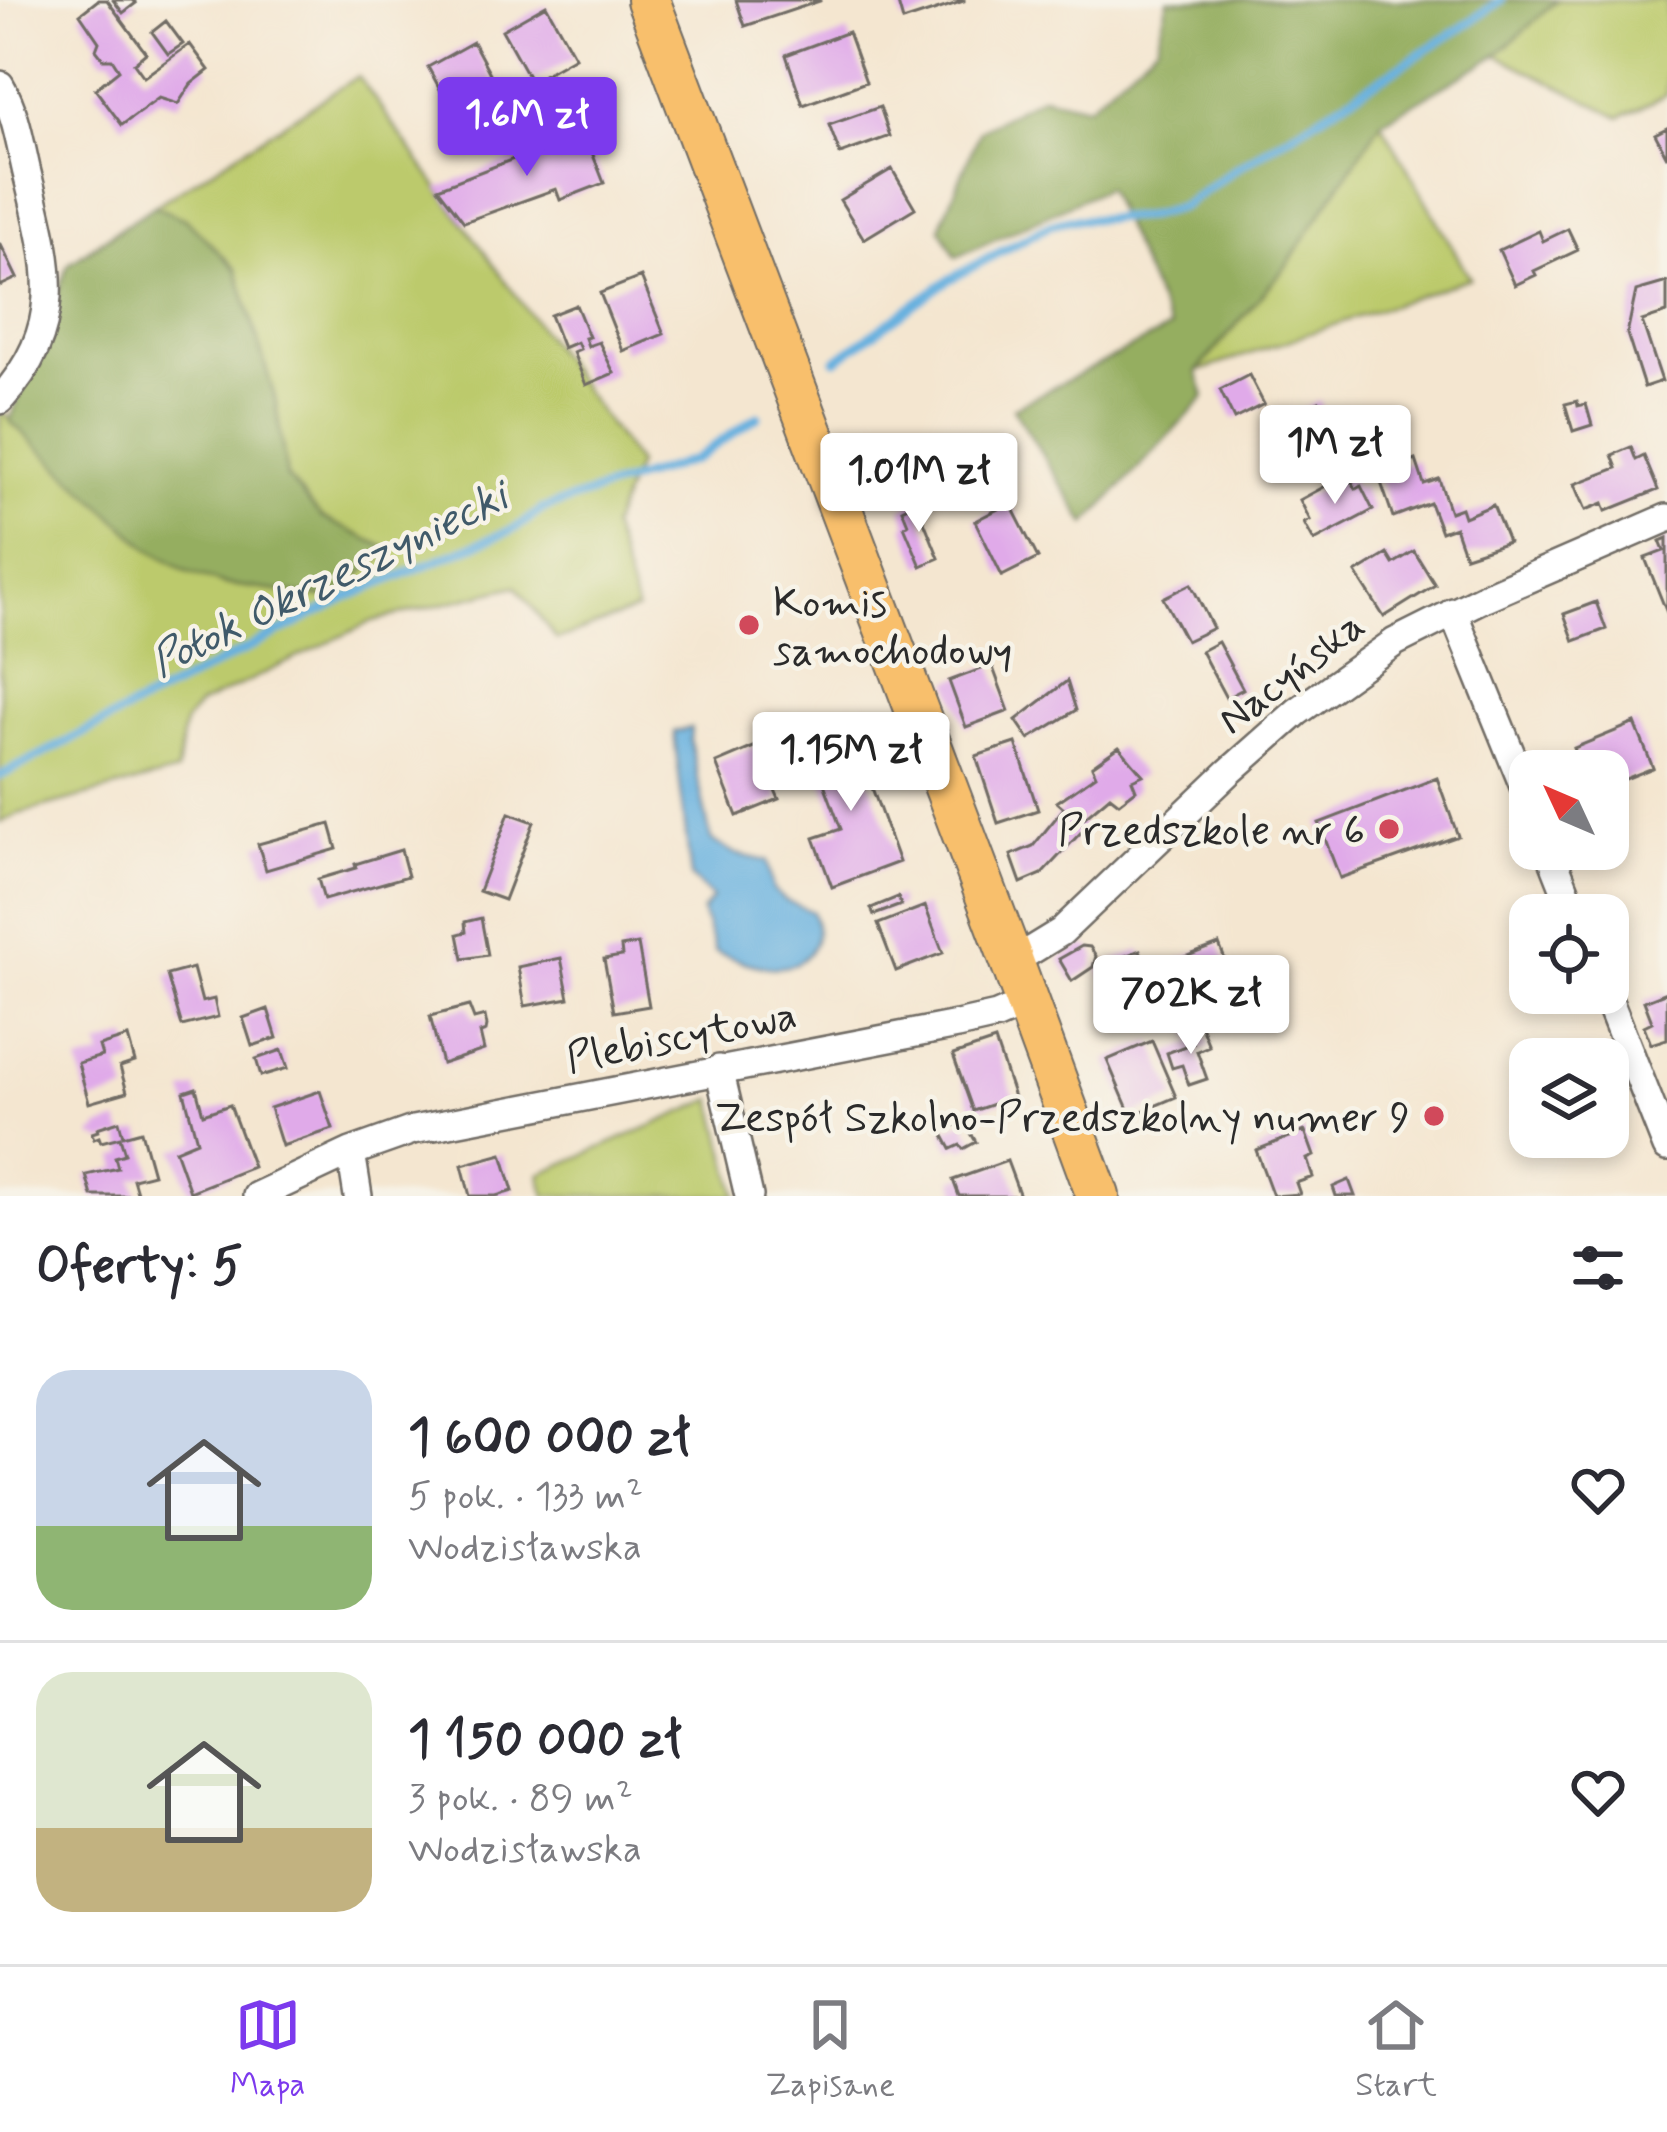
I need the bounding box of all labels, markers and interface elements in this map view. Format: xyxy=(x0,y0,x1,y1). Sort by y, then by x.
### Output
pin: 1.6M zł xyxy=(416,77,638,179)
text: 1.6M zł xyxy=(465,90,589,141)
pin: 1M zł xyxy=(1251,405,1419,507)
text: 1M zł xyxy=(1287,418,1383,469)
pin: 1.01M zł xyxy=(795,433,1043,535)
text: 1.01M zł xyxy=(847,446,991,497)
water label: Potok Okrzeszyniecki xyxy=(141,466,523,692)
place label: Komis samochodowy xyxy=(773,577,1012,680)
street label: Nacyńska xyxy=(1207,599,1377,748)
marker: Komis samochodowy xyxy=(736,612,762,638)
pin: 1.15M zł xyxy=(727,712,975,814)
text: 1.15M zł xyxy=(780,725,922,776)
north arrow xyxy=(1509,750,1629,870)
map controls xyxy=(1509,750,1629,1158)
place label: Przedszkole nr 6 xyxy=(1058,805,1365,860)
marker: Przedszkole nr 6 xyxy=(1376,816,1402,842)
button: locate xyxy=(1509,894,1629,1014)
pin: 702K zł xyxy=(1080,955,1302,1057)
text: 702K zł xyxy=(1120,968,1262,1019)
street label: Plebiscytowa xyxy=(562,989,802,1088)
button: layers xyxy=(1509,1038,1629,1158)
place label: Zespół Szkolno-Przedszkolny numer 9 xyxy=(715,1092,1410,1147)
marker: Zespół Szkolno-Przedszkolny numer 9 xyxy=(1421,1103,1447,1129)
text: Oferty: 5 xyxy=(36,1235,243,1301)
icon: filters xyxy=(1565,1235,1631,1301)
text: 1 600 000 zł xyxy=(408,1406,690,1472)
icon: home xyxy=(132,1418,276,1562)
icon: heart xyxy=(1565,1457,1631,1523)
text: 5 pok. · 133 m² xyxy=(408,1472,643,1523)
text: Wodzisławska xyxy=(408,1523,642,1574)
text: 1 150 000 zł xyxy=(408,1708,682,1774)
icon: home xyxy=(132,1720,276,1864)
icon: heart xyxy=(1565,1759,1631,1825)
text: 3 pok. · 89 m² xyxy=(408,1774,633,1825)
text: Wodzisławska xyxy=(408,1825,642,1876)
tab: Mapa xyxy=(230,1992,305,2108)
tab: Zapisane xyxy=(765,1992,895,2108)
tab: Start xyxy=(1355,1992,1437,2108)

